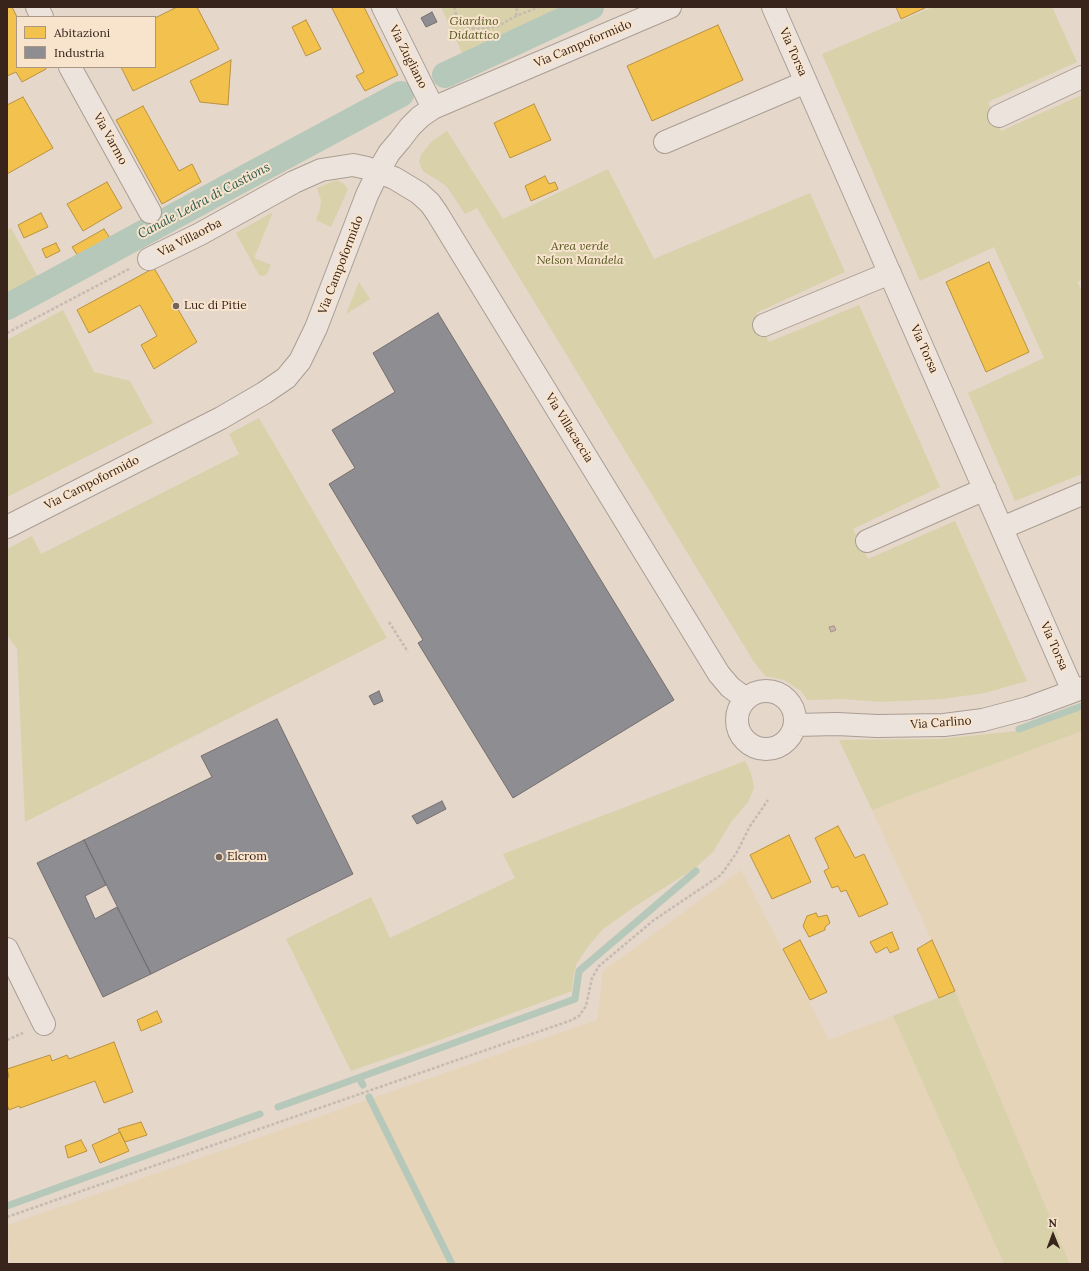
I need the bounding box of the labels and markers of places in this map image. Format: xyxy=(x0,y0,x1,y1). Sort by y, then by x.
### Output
place label: Luc di Pitie xyxy=(184,299,247,313)
marker: Luc di Pitie xyxy=(171,301,181,311)
place label: Elcrom xyxy=(227,850,267,864)
marker: Elcrom xyxy=(214,852,224,862)

